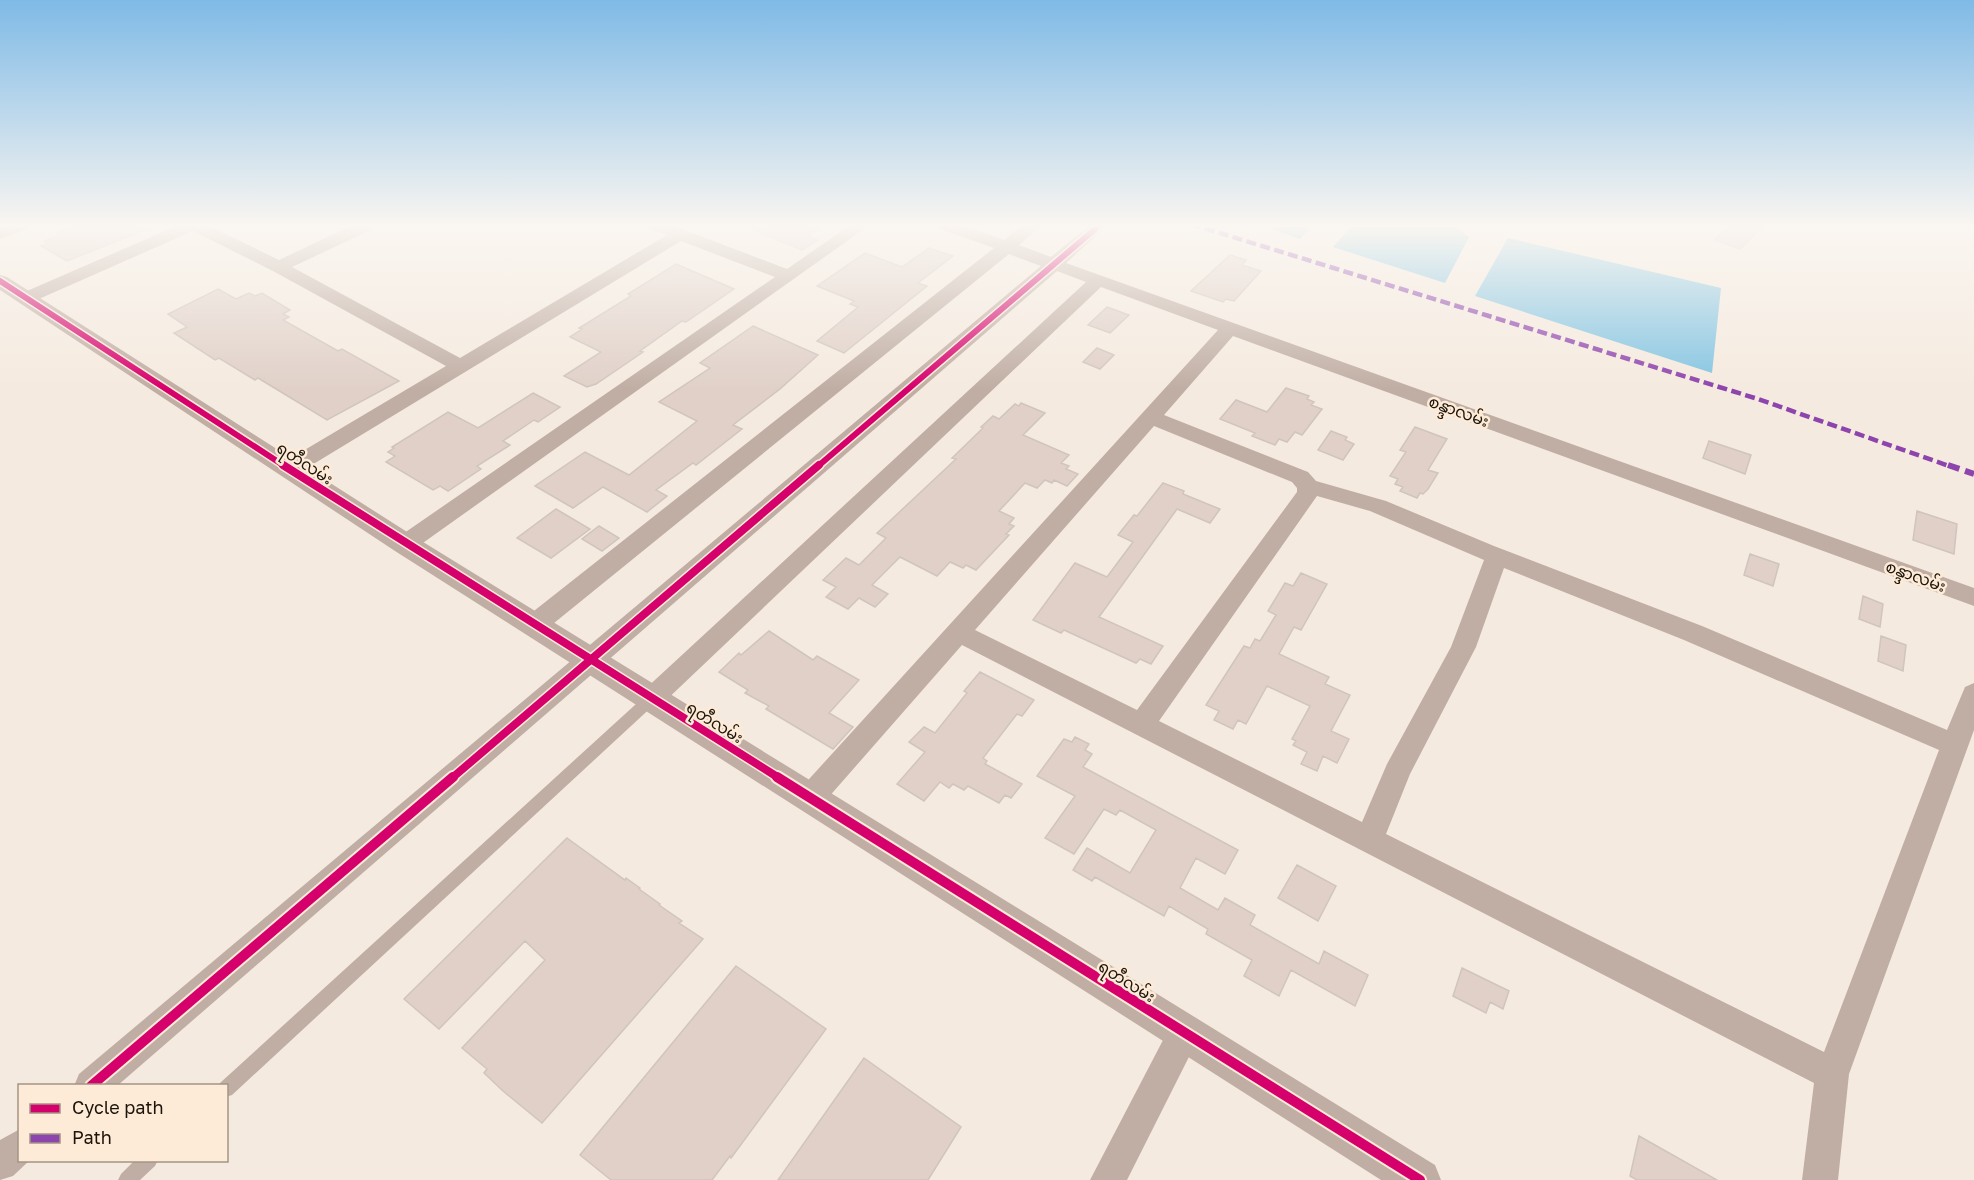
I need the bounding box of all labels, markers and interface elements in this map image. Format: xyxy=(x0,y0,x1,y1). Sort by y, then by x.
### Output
street label: စန္ဒာလမ်း xyxy=(1425,390,1492,435)
street label: ရတီလမ်း xyxy=(271,437,338,492)
street label: စန္ဒာလမ်း xyxy=(1882,555,1949,600)
street label: ရတီလမ်း xyxy=(681,696,748,751)
street label: ရတီလမ်း xyxy=(1093,955,1160,1010)
legend xyxy=(18,1084,228,1162)
text: Cycle path xyxy=(72,1096,164,1118)
text: Path xyxy=(72,1126,112,1148)

